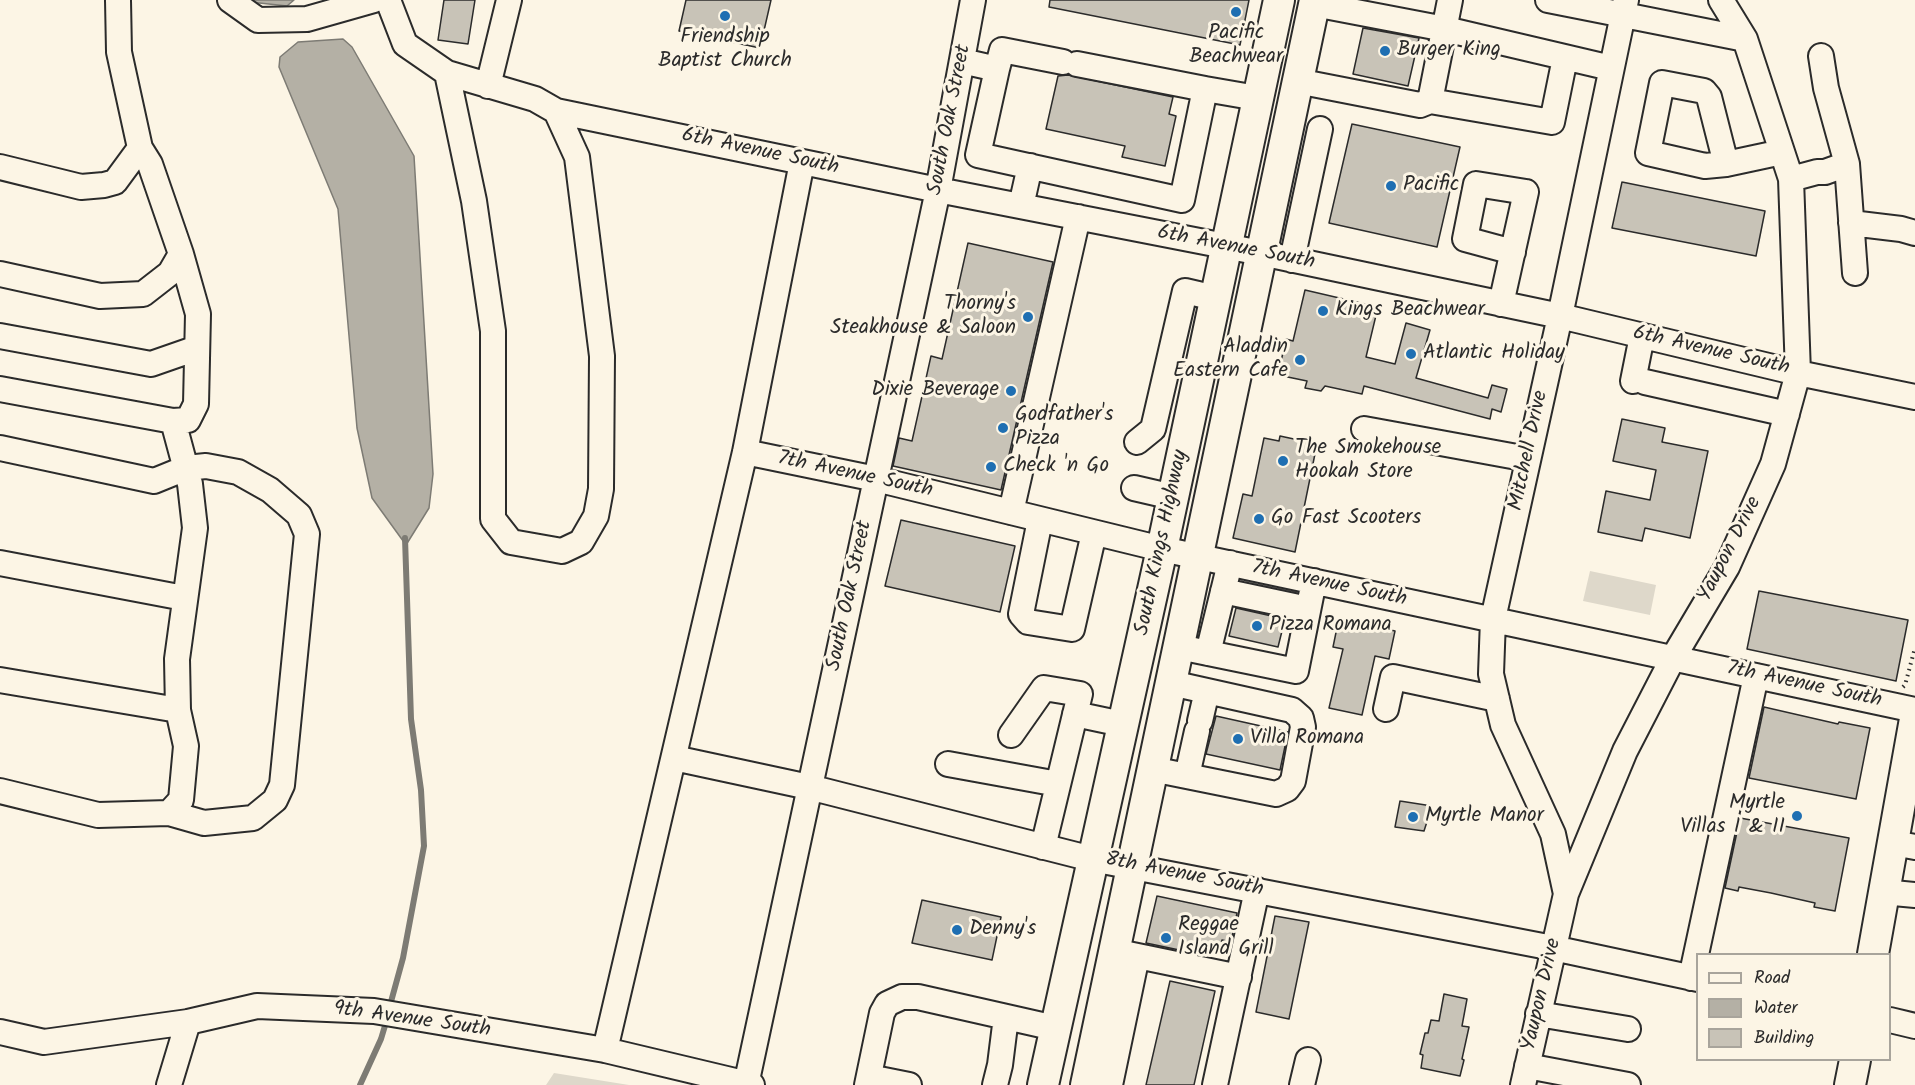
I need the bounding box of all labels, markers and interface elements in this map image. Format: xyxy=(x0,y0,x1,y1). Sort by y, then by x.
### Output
marker: Pacific Beachwear xyxy=(1229,5,1243,19)
marker: Friendship Baptist Church xyxy=(718,9,732,23)
place label: Pacific Beachwear xyxy=(1189,21,1283,71)
place label: Friendship Baptist Church xyxy=(658,25,792,75)
place label: Burger King xyxy=(1397,38,1501,64)
street label: South Oak Street xyxy=(924,43,978,197)
marker: Burger King xyxy=(1378,44,1392,58)
street label: 6th Avenue South xyxy=(679,124,841,182)
place label: Pacific xyxy=(1403,173,1459,199)
marker: Pacific xyxy=(1384,179,1398,193)
street label: 6th Avenue South xyxy=(1155,221,1317,277)
place label: Thorny's Steakhouse & Saloon xyxy=(830,292,1016,342)
place label: Kings Beachwear xyxy=(1335,298,1485,324)
marker: Kings Beachwear xyxy=(1316,304,1330,318)
marker: Thorny's Steakhouse & Saloon xyxy=(1021,310,1035,324)
street label: 6th Avenue South xyxy=(1630,322,1792,382)
place label: Aladdin Eastern Cafe xyxy=(1173,335,1288,385)
place label: Atlantic Holiday xyxy=(1423,341,1565,367)
marker: Atlantic Holiday xyxy=(1404,347,1418,361)
marker: Aladdin Eastern Cafe xyxy=(1293,353,1307,367)
place label: Dixie Beverage xyxy=(871,378,999,404)
marker: Dixie Beverage xyxy=(1004,384,1018,398)
street label: Mitchell Drive xyxy=(1505,389,1555,513)
place label: Godfather's Pizza xyxy=(1015,403,1113,453)
marker: Godfather's Pizza xyxy=(996,421,1010,435)
place label: The Smokehouse Hookah Store xyxy=(1295,436,1441,486)
street label: 7th Avenue South xyxy=(775,447,935,505)
street label: South Kings Highway xyxy=(1131,448,1195,638)
place label: Check 'n Go xyxy=(1003,454,1109,480)
marker: The Smokehouse Hookah Store xyxy=(1276,454,1290,468)
marker: Check 'n Go xyxy=(984,460,998,474)
street label: Yaupon Drive xyxy=(1694,493,1768,607)
place label: Go Fast Scooters xyxy=(1271,506,1421,532)
marker: Go Fast Scooters xyxy=(1252,512,1266,526)
street label: South Oak Street xyxy=(823,519,879,673)
street label: 7th Avenue South xyxy=(1249,556,1409,614)
place label: Pizza Romana xyxy=(1269,613,1392,639)
marker: Pizza Romana xyxy=(1250,619,1264,633)
street label: 7th Avenue South xyxy=(1724,657,1884,715)
place label: Villa Romana xyxy=(1250,726,1364,752)
marker: Villa Romana xyxy=(1231,732,1245,746)
place label: Myrtle Villas I & II xyxy=(1680,791,1785,841)
place label: Myrtle Manor xyxy=(1425,804,1544,830)
marker: Myrtle Villas I & II xyxy=(1790,809,1804,823)
marker: Myrtle Manor xyxy=(1406,810,1420,824)
street label: 8th Avenue South xyxy=(1103,848,1265,904)
place label: Reggae Island Grill xyxy=(1178,913,1274,963)
place label: Denny's xyxy=(969,917,1036,943)
marker: Denny's xyxy=(950,923,964,937)
marker: Reggae Island Grill xyxy=(1159,931,1173,945)
street label: Yaupon Drive xyxy=(1518,936,1568,1054)
legend xyxy=(1696,953,1891,1061)
text: Road xyxy=(1754,964,1790,993)
text: Water xyxy=(1754,994,1798,1023)
street label: 9th Avenue South xyxy=(332,997,492,1045)
text: Building xyxy=(1754,1024,1814,1053)

